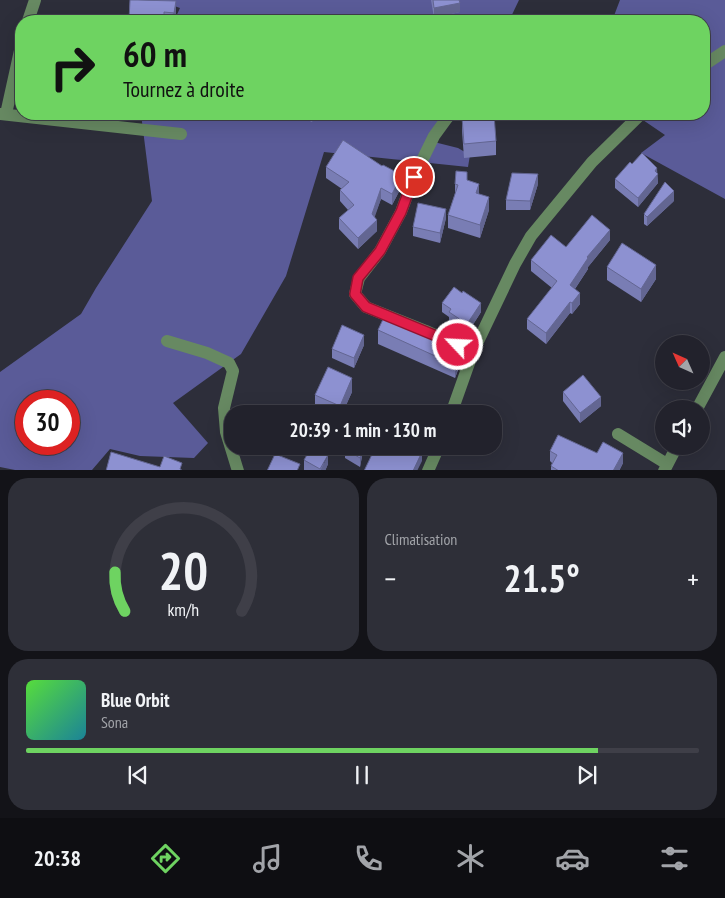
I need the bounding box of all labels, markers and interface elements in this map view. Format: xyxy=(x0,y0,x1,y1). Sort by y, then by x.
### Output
text: 60 m xyxy=(123,31,187,77)
icon: right xyxy=(40,35,105,100)
text: Tournez à droite xyxy=(123,75,245,103)
pin xyxy=(393,156,435,198)
icon: arrive xyxy=(400,163,428,191)
position arrow xyxy=(431,318,483,370)
north arrow xyxy=(655,335,710,390)
map controls xyxy=(655,335,710,455)
speed limit sign: 30 xyxy=(15,390,80,455)
button: sound xyxy=(655,400,710,455)
text: 20:39 · 1 min · 130 m xyxy=(290,418,436,442)
text: Climatisation xyxy=(385,529,457,549)
text: 20 xyxy=(158,537,208,604)
text: 21.5° xyxy=(504,553,580,602)
text: − xyxy=(385,560,396,597)
text: + xyxy=(687,560,699,597)
text: km/h xyxy=(167,598,199,621)
text: Blue Orbit xyxy=(101,688,170,712)
text: Sona xyxy=(101,712,128,732)
icon: previous xyxy=(124,761,152,789)
icon: pause xyxy=(348,761,376,789)
icon: next xyxy=(573,761,601,789)
icon: directions xyxy=(148,841,183,876)
icon: music xyxy=(250,841,285,876)
icon: phone xyxy=(351,841,386,876)
icon: climate xyxy=(453,841,488,876)
icon: car xyxy=(555,841,590,876)
icon: filters xyxy=(657,841,692,876)
text: 20:38 xyxy=(33,844,81,872)

